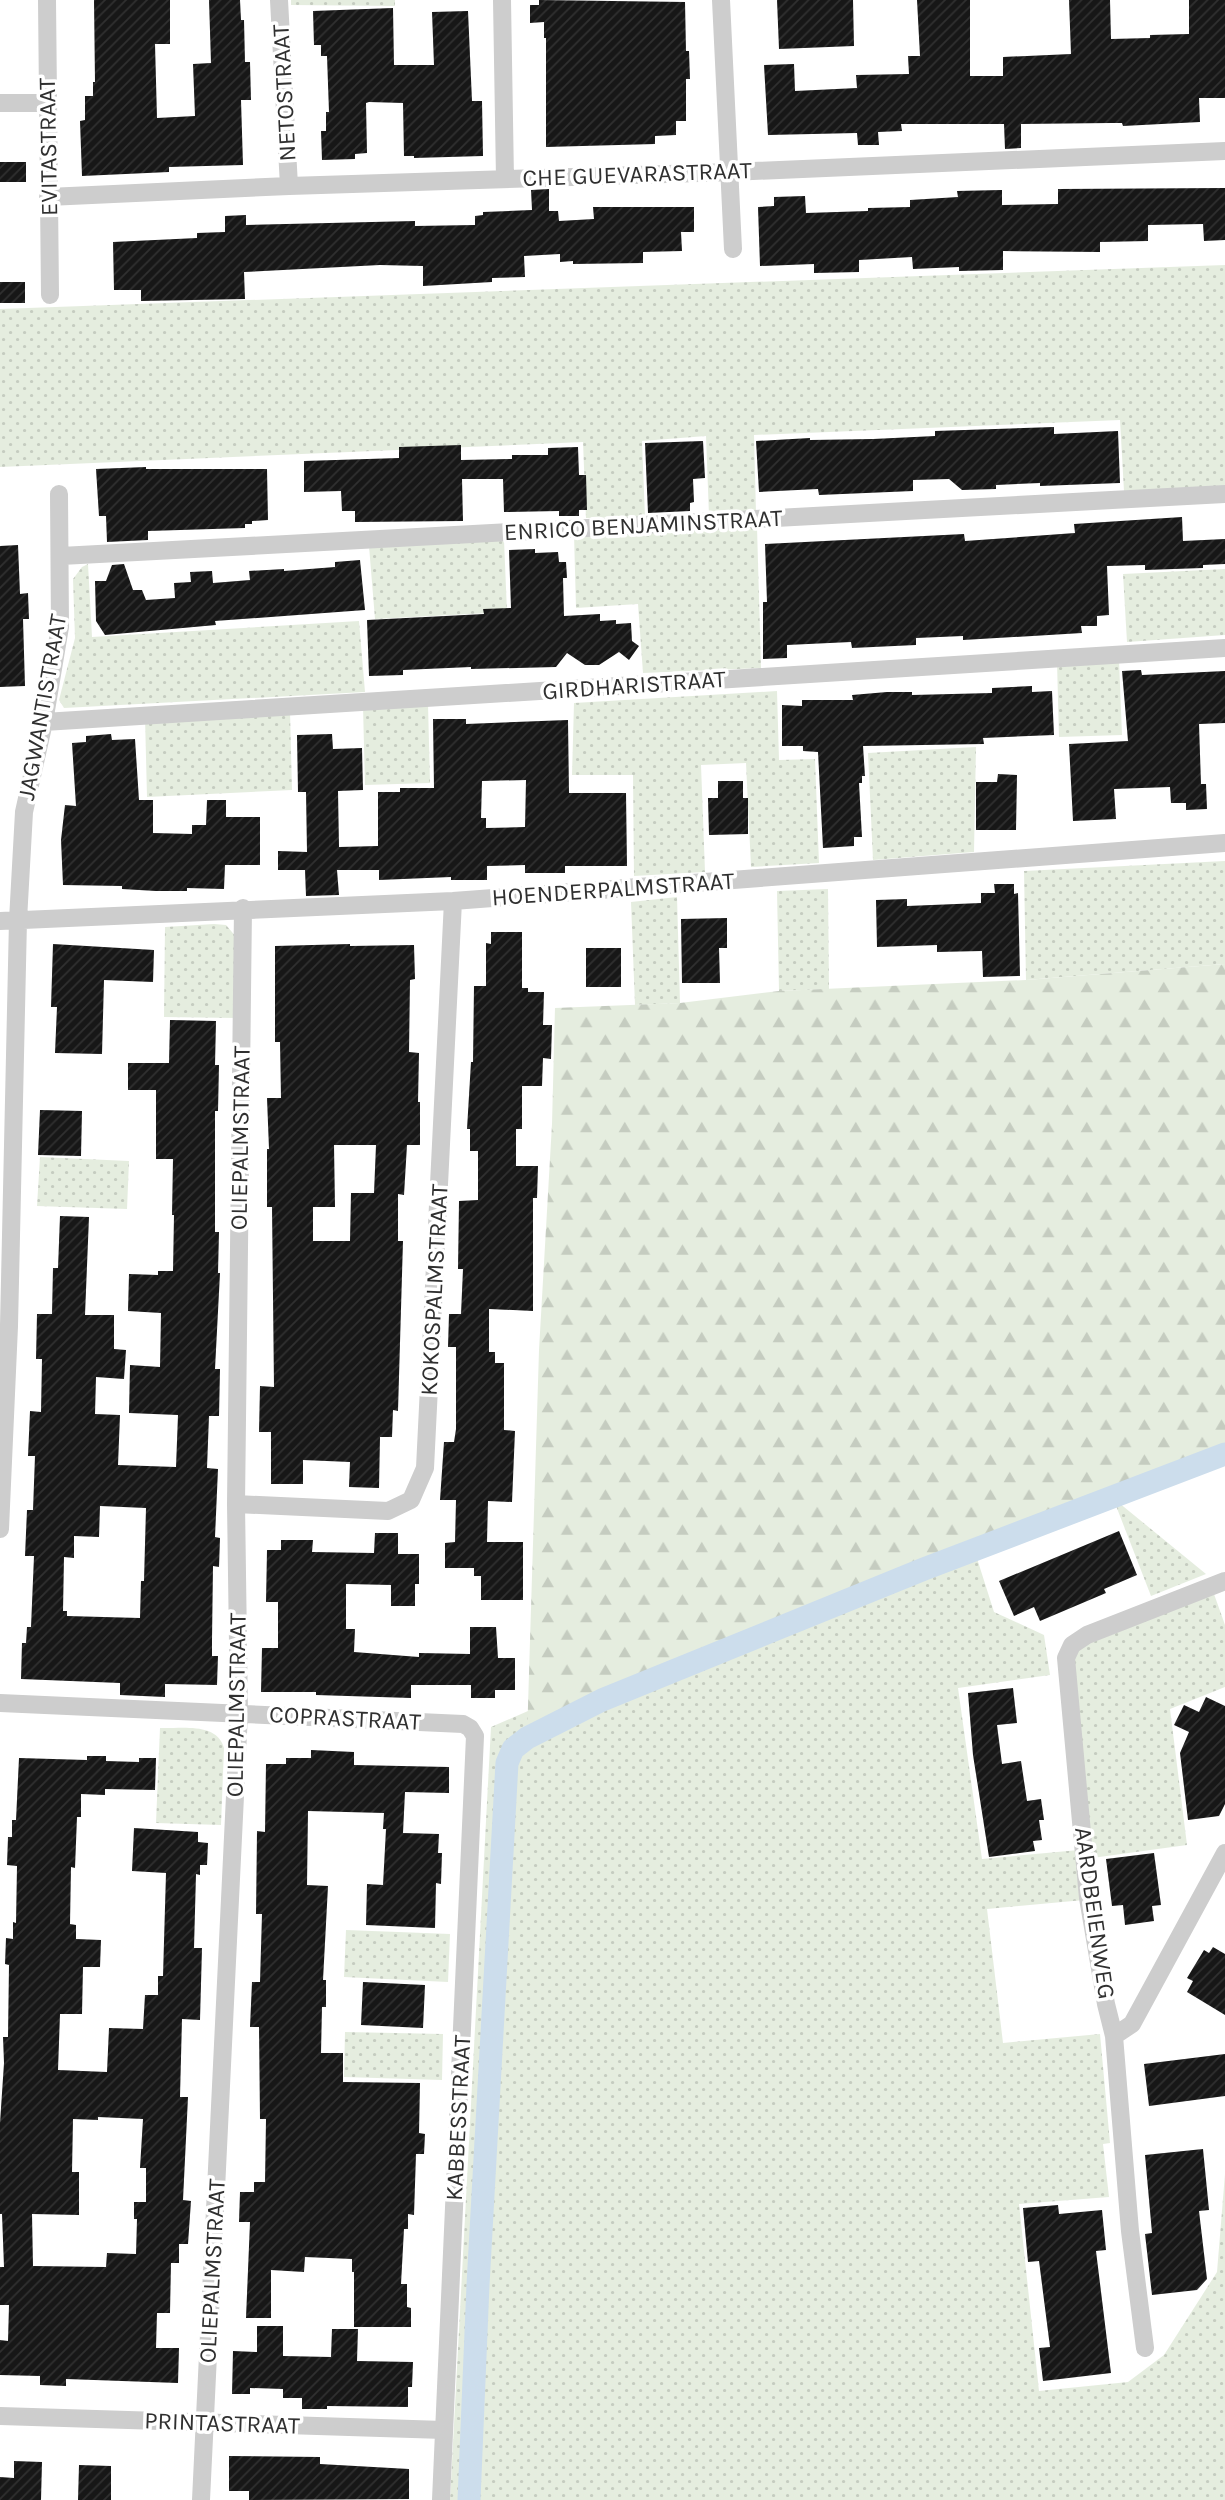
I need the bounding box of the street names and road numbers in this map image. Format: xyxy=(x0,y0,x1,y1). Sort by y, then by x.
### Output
street label: NETOSTRAAT xyxy=(266,24,302,162)
street label: EVITASTRAAT xyxy=(33,78,63,216)
street label: CHE GUEVARASTRAAT xyxy=(522,156,752,192)
street label: ENRICO BENJAMINSTRAAT xyxy=(503,504,783,546)
street label: JAGWANTISTRAAT xyxy=(12,612,72,802)
street label: GIRDHARISTRAAT xyxy=(541,665,727,705)
street label: HOENDERPALMSTRAAT xyxy=(491,867,735,911)
street label: OLIEPALMSTRAAT xyxy=(224,1046,256,1230)
street label: KOKOSPALMSTRAAT xyxy=(414,1183,454,1397)
street label: OLIEPALMSTRAAT xyxy=(220,1613,252,1797)
street label: COPRASTRAAT xyxy=(268,1700,422,1736)
street label: AARDBEIENWEG xyxy=(1069,1825,1121,2001)
street label: KABBESSTRAAT xyxy=(440,2034,476,2202)
street label: OLIEPALMSTRAAT xyxy=(193,2178,231,2364)
street label: PRINTASTRAAT xyxy=(144,2406,300,2440)

